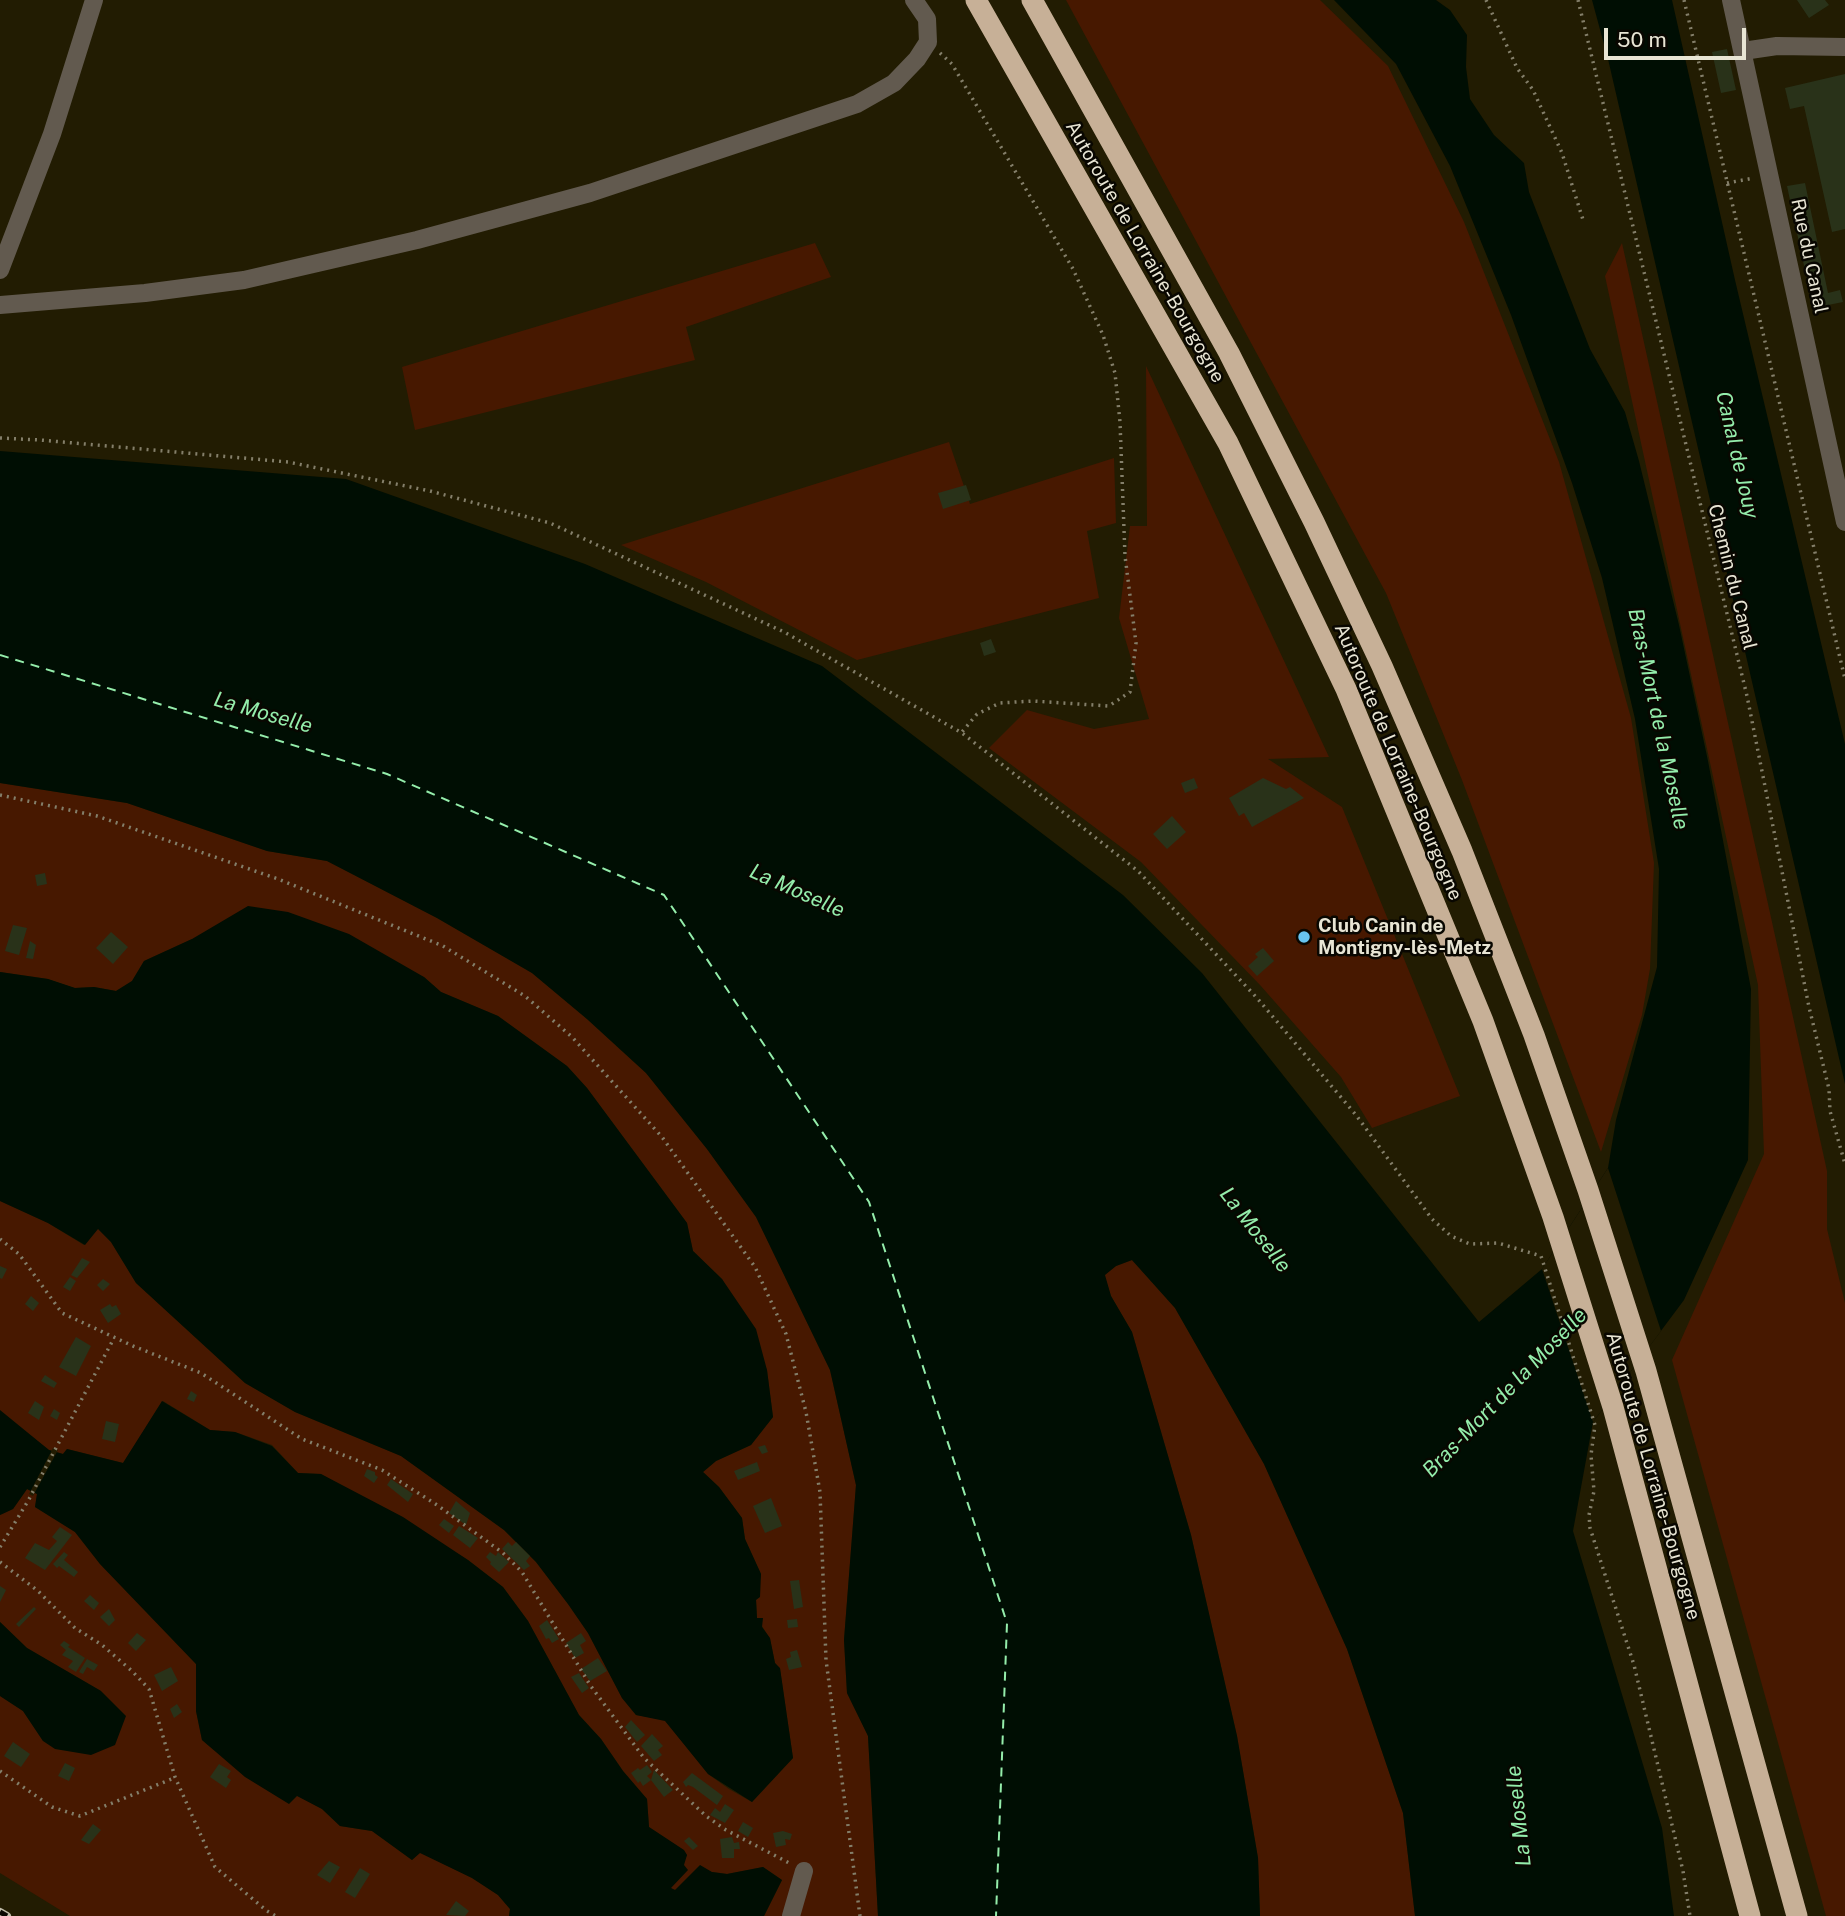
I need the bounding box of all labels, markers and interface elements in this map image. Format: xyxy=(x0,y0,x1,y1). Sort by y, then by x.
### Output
scale bar xyxy=(1607,14,1749,58)
text: 50 m xyxy=(1617,27,1667,52)
street label: Autoroute de Lorraine-Bourgogne xyxy=(1061,117,1229,387)
street label: Rue du Canal xyxy=(1786,197,1832,315)
water label: Canal de Jouy xyxy=(1710,389,1764,521)
street label: Chemin du Canal xyxy=(1703,502,1761,652)
water label: Bras-Mort de la Moselle xyxy=(1622,606,1694,832)
street label: Autoroute de Lorraine-Bourgogne xyxy=(1329,620,1467,904)
water label: La Moselle xyxy=(211,687,315,739)
water label: La Moselle xyxy=(746,859,848,923)
place label: Club Canin de Montigny-lès-Metz xyxy=(1318,915,1491,959)
marker: Club Canin de Montigny-lès-Metz xyxy=(1296,929,1312,945)
water label: La Moselle xyxy=(1214,1182,1296,1278)
water label: Bras-Mort de la Moselle xyxy=(1418,1303,1592,1483)
street label: Autoroute de Lorraine-Bourgogne xyxy=(1601,1329,1705,1623)
water label: La Moselle xyxy=(1501,1764,1537,1868)

